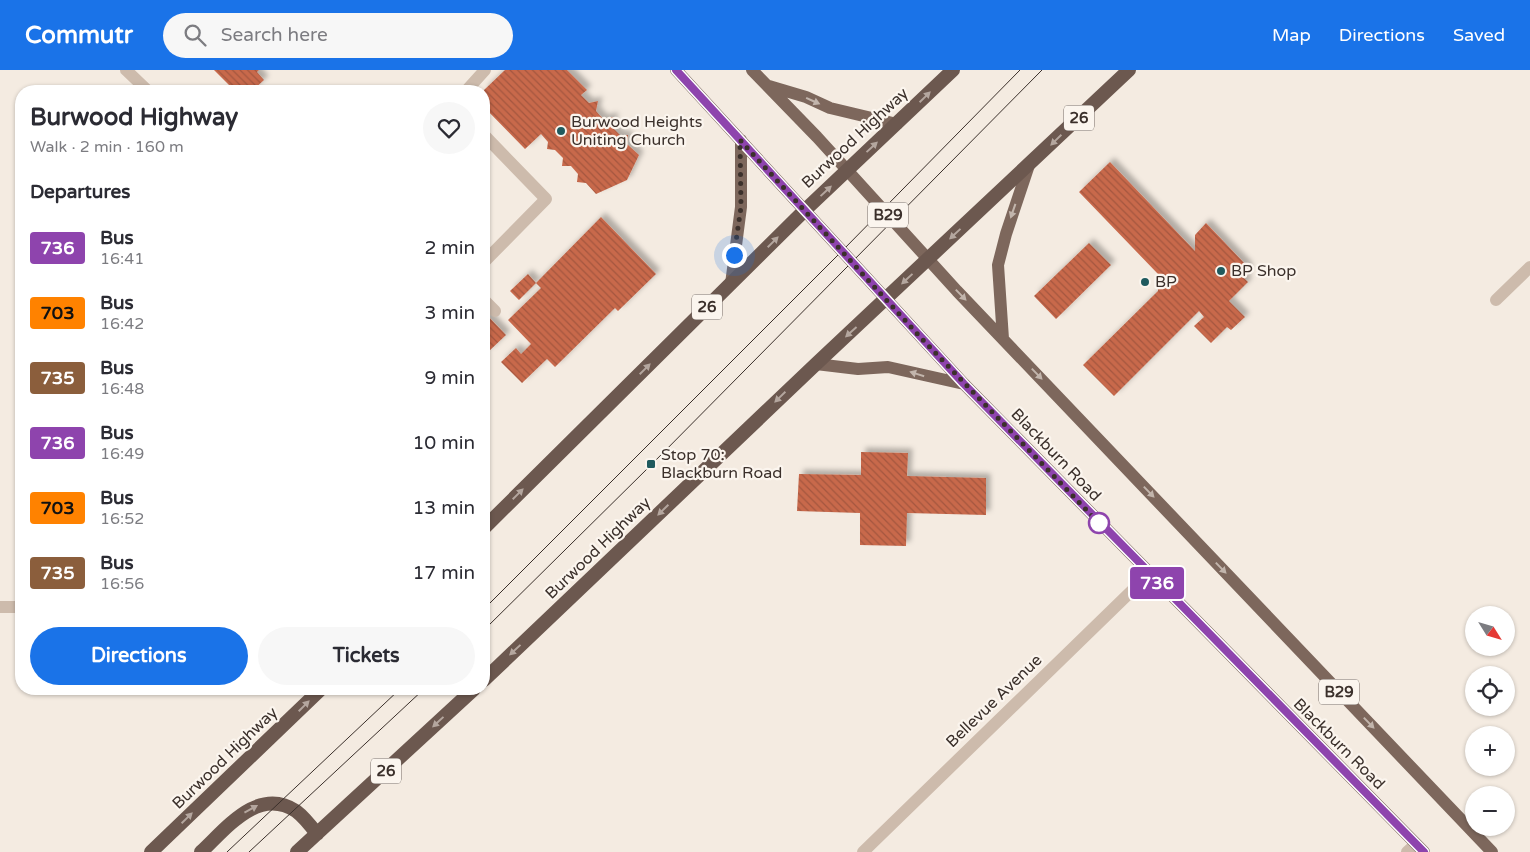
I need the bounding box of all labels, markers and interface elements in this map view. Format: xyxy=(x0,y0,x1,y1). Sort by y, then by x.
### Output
search box xyxy=(163,13,513,58)
text: Commutr xyxy=(25,21,133,50)
icon: search xyxy=(181,21,209,49)
text: Search here xyxy=(221,24,328,46)
text: Map xyxy=(1272,24,1311,46)
text: Directions xyxy=(1339,24,1425,46)
text: Saved xyxy=(1453,24,1505,46)
street label: Burwood Highway xyxy=(797,83,913,193)
one-way arrow xyxy=(919,91,931,103)
one-way arrow xyxy=(806,97,820,105)
button: heart xyxy=(423,102,475,154)
text: Burwood Highway xyxy=(30,103,238,132)
road number: 26 xyxy=(1064,106,1094,130)
place label: Burwood Heights Uniting Church xyxy=(571,112,702,150)
marker: Burwood Heights Uniting Church xyxy=(555,125,567,137)
one-way arrow xyxy=(1050,134,1062,146)
text: Walk · 2 min · 160 m xyxy=(30,137,184,157)
one-way arrow xyxy=(866,141,878,153)
text: Departures xyxy=(30,181,130,203)
one-way arrow xyxy=(819,185,831,197)
road number: B29 xyxy=(868,202,908,228)
one-way arrow xyxy=(1009,204,1017,219)
text: Bus xyxy=(100,227,134,249)
one-way arrow xyxy=(950,228,962,240)
one-way arrow xyxy=(766,236,778,248)
text: 736 xyxy=(41,237,74,259)
text: 2 min xyxy=(424,237,475,259)
your location xyxy=(722,243,747,268)
text: 16:41 xyxy=(100,249,144,269)
place label: BP Shop xyxy=(1231,261,1296,281)
marker: BP Shop xyxy=(1215,265,1227,277)
place label: BP xyxy=(1155,272,1177,292)
one-way arrow xyxy=(901,273,913,285)
marker: BP xyxy=(1139,276,1151,288)
one-way arrow xyxy=(955,289,967,301)
text: Bus xyxy=(100,292,134,314)
road number: 26 xyxy=(692,294,722,320)
text: 703 xyxy=(41,302,74,324)
text: 3 min xyxy=(424,302,475,324)
text: 16:42 xyxy=(100,314,144,334)
one-way arrow xyxy=(845,326,857,338)
text: Bus xyxy=(100,357,134,379)
one-way arrow xyxy=(639,363,651,375)
text: 735 xyxy=(41,367,74,389)
text: 9 min xyxy=(424,367,475,389)
one-way arrow xyxy=(1030,368,1042,380)
one-way arrow xyxy=(909,370,924,377)
text: 16:48 xyxy=(100,379,144,399)
one-way arrow xyxy=(775,391,787,403)
street label: Blackburn Road xyxy=(1007,404,1105,506)
text: Bus xyxy=(100,422,134,444)
text: 736 xyxy=(41,432,74,454)
text: 10 min xyxy=(412,432,475,454)
text: 16:49 xyxy=(100,444,144,464)
place label: Stop 70: Blackburn Road xyxy=(661,445,782,483)
marker: Stop 70: Blackburn Road xyxy=(645,458,657,470)
one-way arrow xyxy=(1142,486,1154,498)
text: Bus xyxy=(100,487,134,509)
one-way arrow xyxy=(512,488,524,500)
street label: Burwood Highway xyxy=(541,492,655,603)
text: 703 xyxy=(41,497,74,519)
text: 13 min xyxy=(412,497,475,519)
one-way arrow xyxy=(657,504,669,516)
text: 16:52 xyxy=(100,509,144,529)
unlabelled marker xyxy=(1088,512,1110,534)
text: Bus xyxy=(100,552,134,574)
one-way arrow xyxy=(1215,561,1227,573)
text: 735 xyxy=(41,562,74,584)
text: 17 min xyxy=(412,562,475,584)
line badge: 736 xyxy=(1128,567,1186,599)
text: 736 xyxy=(1140,572,1174,594)
text: 16:56 xyxy=(100,574,144,594)
north arrow xyxy=(1465,606,1515,656)
map controls xyxy=(1465,606,1515,836)
button: Directions xyxy=(30,627,248,685)
button: Tickets xyxy=(258,627,475,685)
one-way arrow xyxy=(510,644,522,656)
street label: Bellevue Avenue xyxy=(942,650,1046,752)
button: locate xyxy=(1465,666,1515,716)
road number: B29 xyxy=(1319,680,1359,704)
street label: Blackburn Road xyxy=(1289,694,1389,794)
one-way arrow xyxy=(298,700,310,712)
street label: Burwood Highway xyxy=(168,702,282,813)
one-way arrow xyxy=(432,716,444,728)
one-way arrow xyxy=(1363,717,1375,729)
button: + xyxy=(1465,726,1515,776)
road number: 26 xyxy=(371,758,401,784)
button: − xyxy=(1465,786,1515,836)
one-way arrow xyxy=(243,805,258,813)
one-way arrow xyxy=(180,812,192,824)

